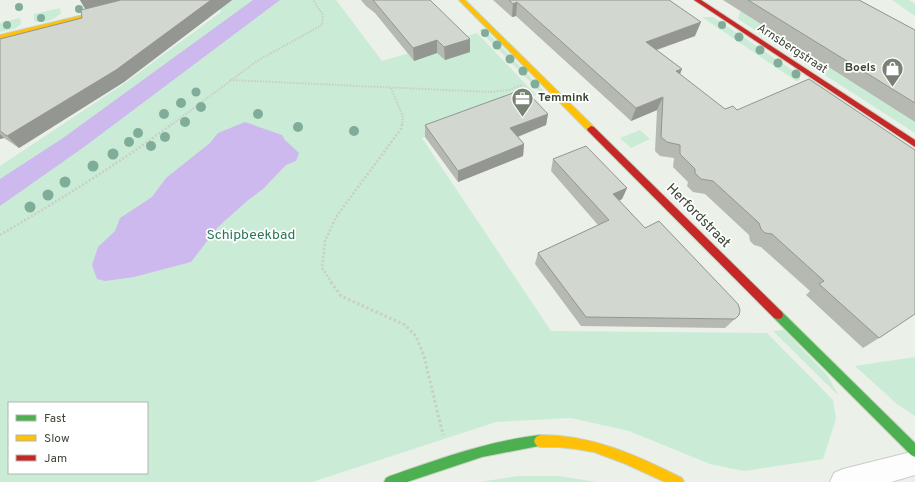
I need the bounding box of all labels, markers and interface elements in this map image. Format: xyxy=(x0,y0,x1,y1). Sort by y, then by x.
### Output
street label: Arnsbergstraat xyxy=(754,20,830,78)
shop icon: Boels xyxy=(879,55,905,88)
place label: Boels xyxy=(845,60,876,76)
office icon: Temmink xyxy=(509,85,535,118)
place label: Temmink xyxy=(538,90,589,106)
street label: Herfordstraat xyxy=(662,180,734,252)
park label: Schipbeekbad xyxy=(207,227,295,244)
legend xyxy=(8,402,148,474)
text: Fast xyxy=(44,411,66,427)
text: Slow xyxy=(44,431,70,447)
text: Jam xyxy=(44,451,67,467)

